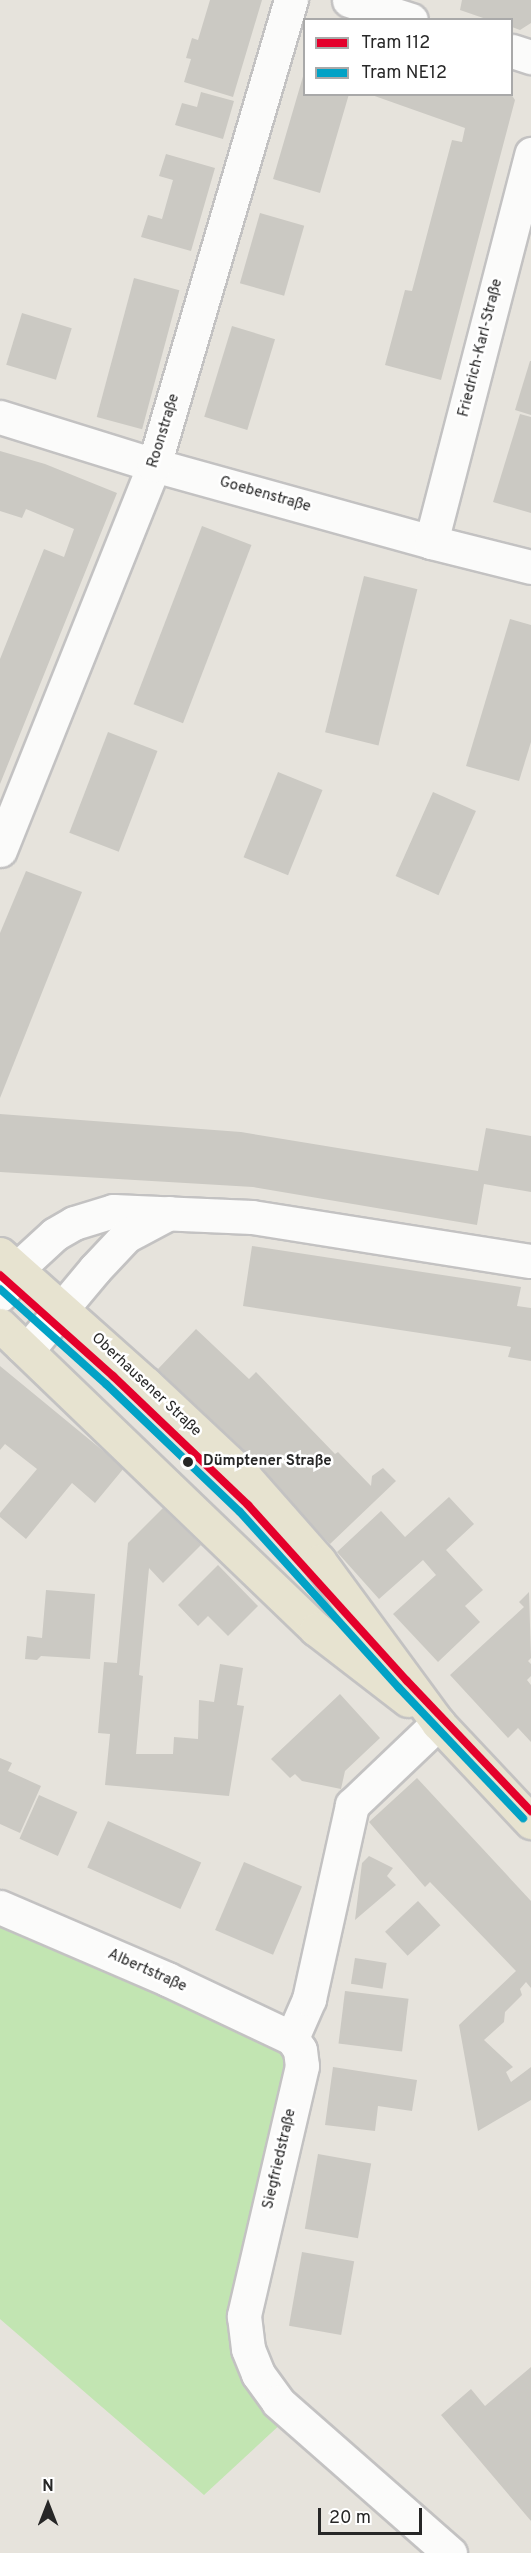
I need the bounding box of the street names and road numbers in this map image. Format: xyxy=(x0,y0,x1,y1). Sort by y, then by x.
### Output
street label: Friedrich-Karl-Straße xyxy=(455,277,507,419)
street label: Roonstraße xyxy=(144,392,184,470)
street label: Goebenstraße xyxy=(217,473,313,517)
street label: Oberhausener Straße xyxy=(87,1329,205,1441)
street label: Albertstraße xyxy=(105,1946,189,1996)
street label: Siegfriedstraße xyxy=(260,2107,300,2211)

